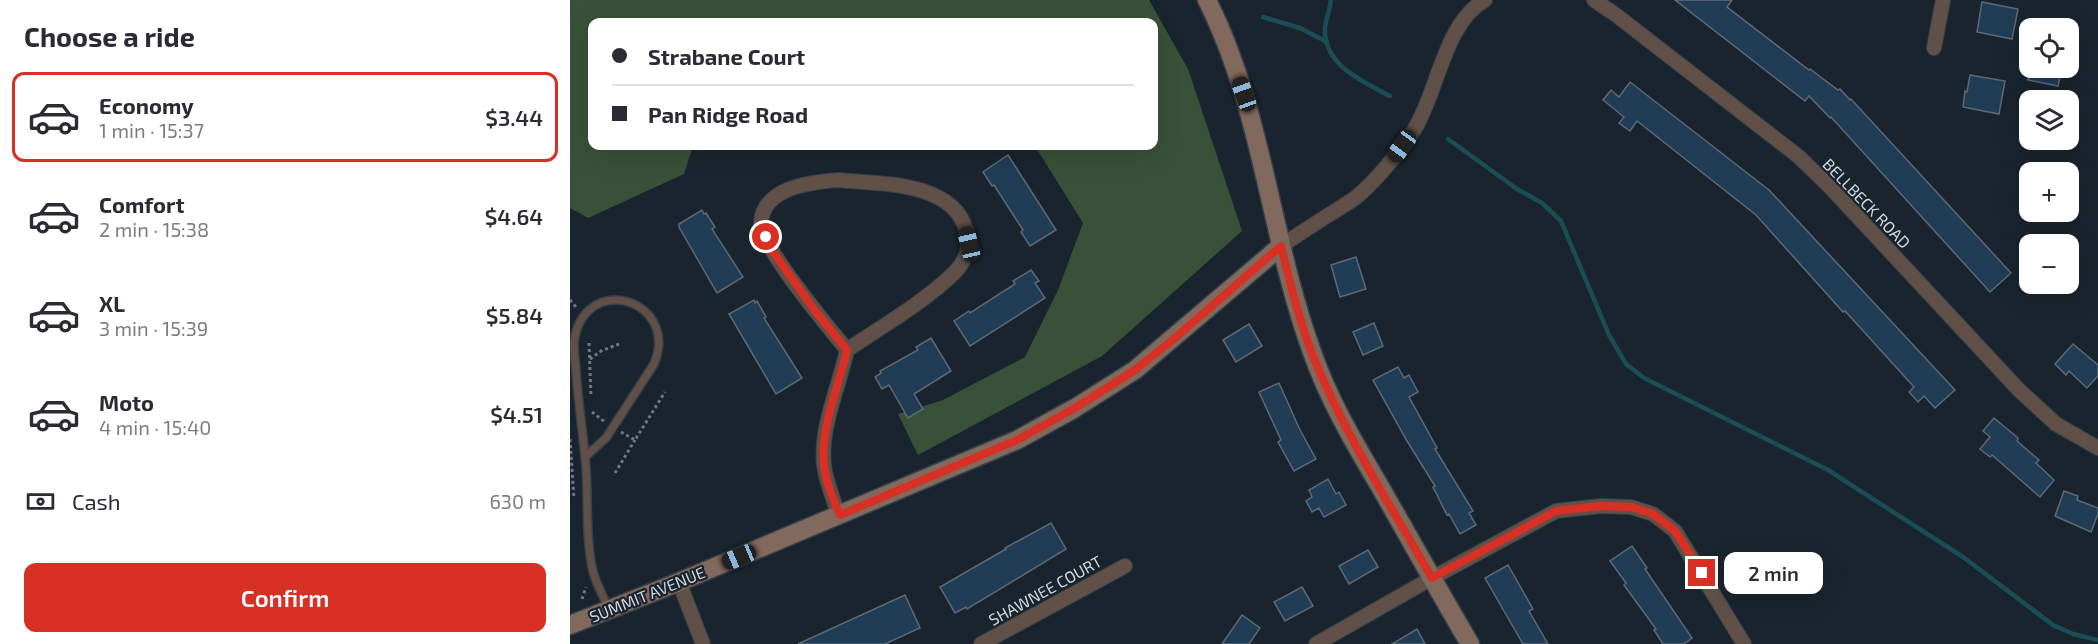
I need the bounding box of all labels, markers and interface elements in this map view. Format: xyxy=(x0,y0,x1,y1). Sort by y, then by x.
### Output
map controls xyxy=(2019,18,2079,294)
button: locate xyxy=(2019,18,2079,78)
text: Choose a ride xyxy=(24,20,195,52)
text: Strabane Court xyxy=(648,43,805,69)
car xyxy=(1229,74,1259,114)
icon: car xyxy=(27,90,81,144)
button: layers xyxy=(2019,90,2079,150)
text: Economy xyxy=(99,92,194,118)
text: Pan Ridge Road xyxy=(648,101,808,127)
text: $3.44 xyxy=(485,104,543,130)
text: 1 min · 15:37 xyxy=(99,118,204,142)
car xyxy=(1384,126,1420,166)
street label: BELLBECK ROAD xyxy=(1819,154,1915,252)
button: + xyxy=(2019,162,2079,222)
icon: car xyxy=(27,189,81,243)
text: Comfort xyxy=(99,191,184,217)
text: $4.64 xyxy=(485,203,543,229)
text: 2 min · 15:38 xyxy=(99,217,209,241)
route start xyxy=(752,223,779,250)
car xyxy=(956,224,982,264)
button: − xyxy=(2019,234,2079,294)
icon: car xyxy=(27,288,81,342)
text: XL xyxy=(99,290,125,316)
text: $5.84 xyxy=(486,302,543,328)
text: 3 min · 15:39 xyxy=(99,316,208,340)
icon: car xyxy=(27,387,81,441)
text: Moto xyxy=(99,389,154,415)
text: $4.51 xyxy=(490,401,543,427)
text: 4 min · 15:40 xyxy=(99,415,211,439)
icon: cash xyxy=(24,485,57,518)
text: Cash xyxy=(72,488,121,514)
text: 630 m xyxy=(489,489,546,513)
car xyxy=(719,542,759,572)
street label: SHAWNEE COURT xyxy=(985,551,1105,629)
callout: 2 min xyxy=(1723,552,1822,594)
route end xyxy=(1688,559,1715,586)
text: 2 min xyxy=(1748,561,1799,585)
street label: SUMMIT AVENUE xyxy=(586,562,708,626)
button: Confirm xyxy=(24,563,546,632)

